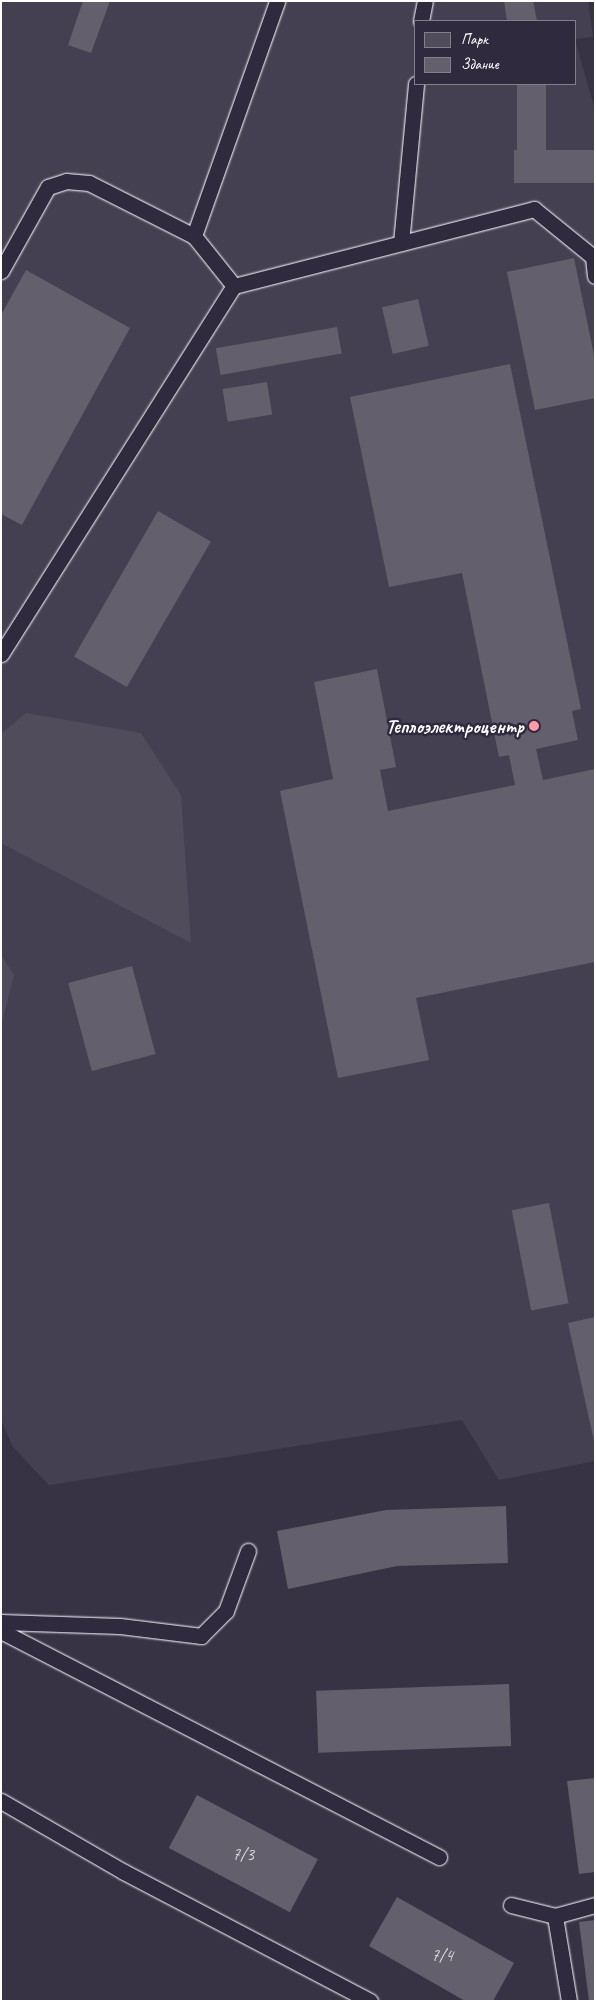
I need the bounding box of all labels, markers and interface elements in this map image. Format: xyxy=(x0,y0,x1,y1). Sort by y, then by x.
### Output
legend xyxy=(414,20,576,85)
text: Парк xyxy=(461,30,488,49)
text: Здание xyxy=(461,55,499,74)
place label: Теплоэлектроцентр xyxy=(386,714,524,738)
marker: Теплоэлектроцентр xyxy=(528,720,540,732)
house number: 7/3 xyxy=(232,1843,254,1865)
house number: 7/4 xyxy=(431,1944,453,1966)

